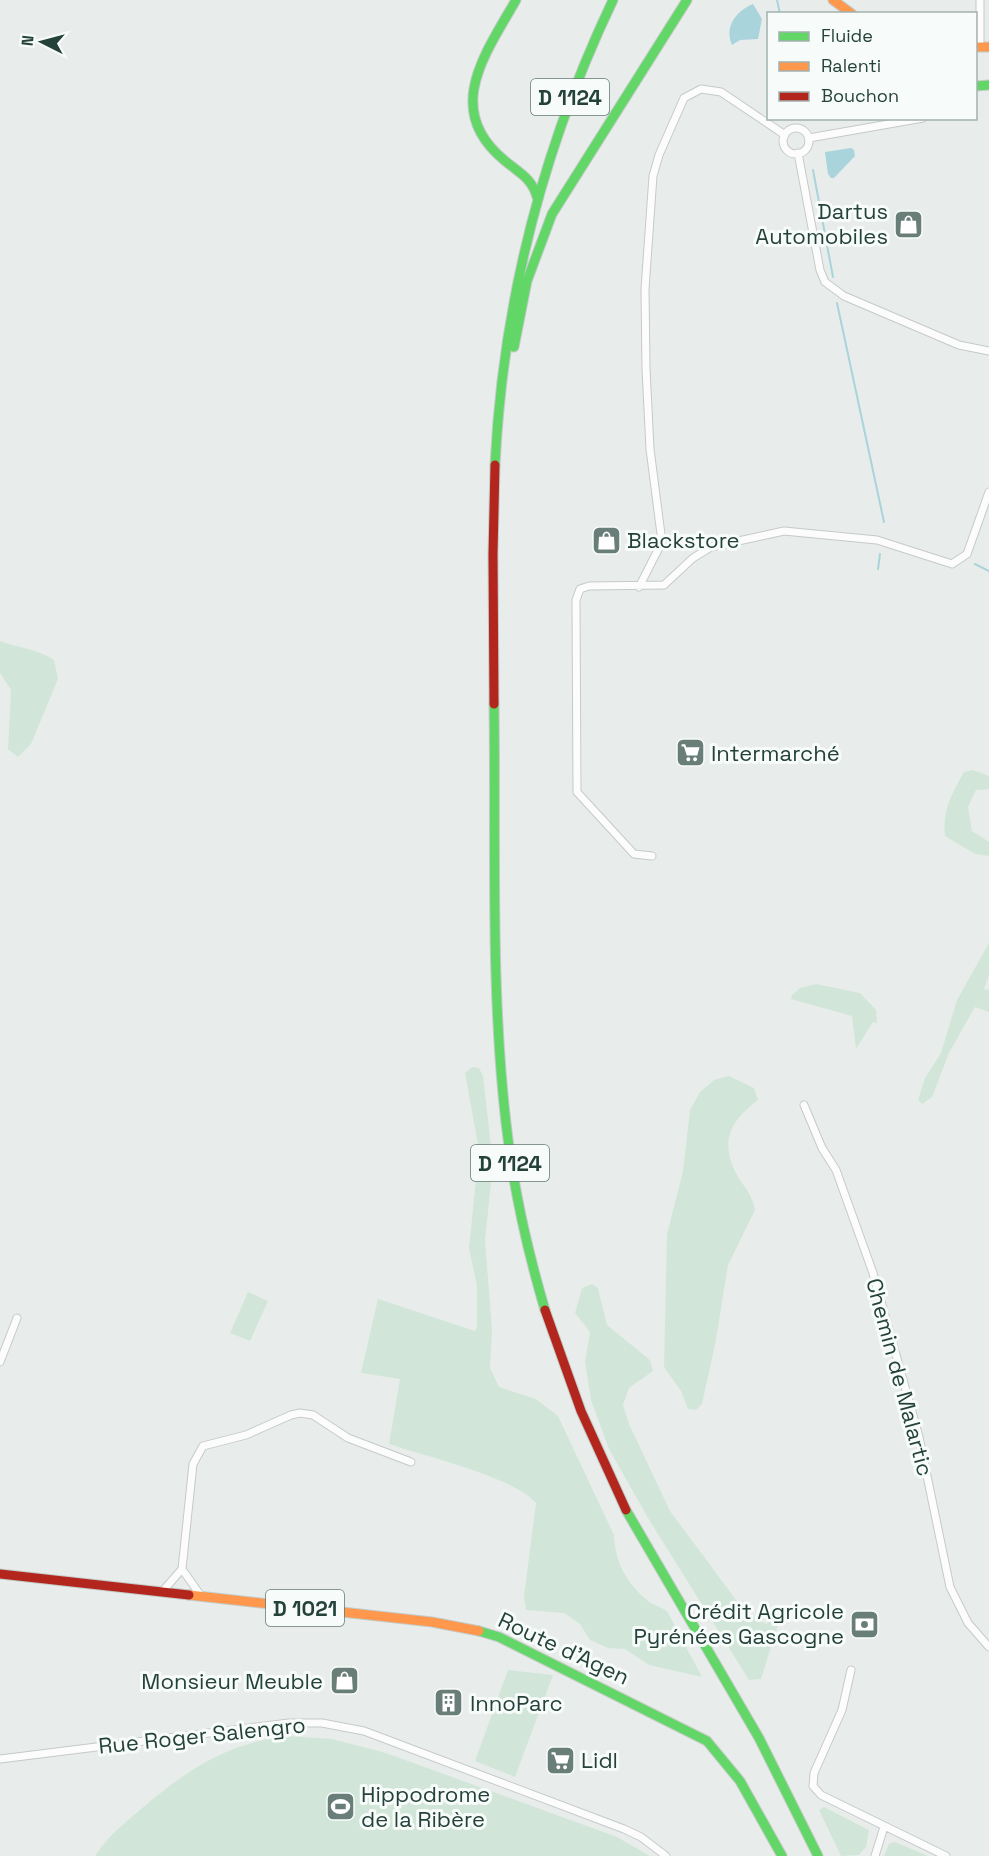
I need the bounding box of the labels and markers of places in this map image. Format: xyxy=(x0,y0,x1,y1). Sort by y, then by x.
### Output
place label: Dartus Automobiles xyxy=(755,197,888,250)
shop icon: Dartus Automobiles xyxy=(893,208,925,240)
shop icon: Blackstore xyxy=(590,524,622,556)
place label: Blackstore xyxy=(627,526,740,554)
supermarket icon: Intermarché xyxy=(674,737,706,769)
place label: Intermarché xyxy=(711,739,840,767)
place label: Crédit Agricole Pyrénées Gascogne xyxy=(634,1597,844,1650)
bank icon: Crédit Agricole Pyrénées Gascogne xyxy=(849,1608,881,1640)
shop icon: Monsieur Meuble xyxy=(328,1665,360,1697)
place label: Monsieur Meuble xyxy=(141,1667,323,1695)
building icon: InnoParc xyxy=(433,1687,465,1719)
place label: InnoParc xyxy=(470,1689,563,1717)
supermarket icon: Lidl xyxy=(544,1744,576,1776)
place label: Lidl xyxy=(581,1746,618,1774)
place label: Hippodrome de la Ribère xyxy=(361,1780,490,1833)
sports icon: Hippodrome de la Ribère xyxy=(324,1791,356,1823)

